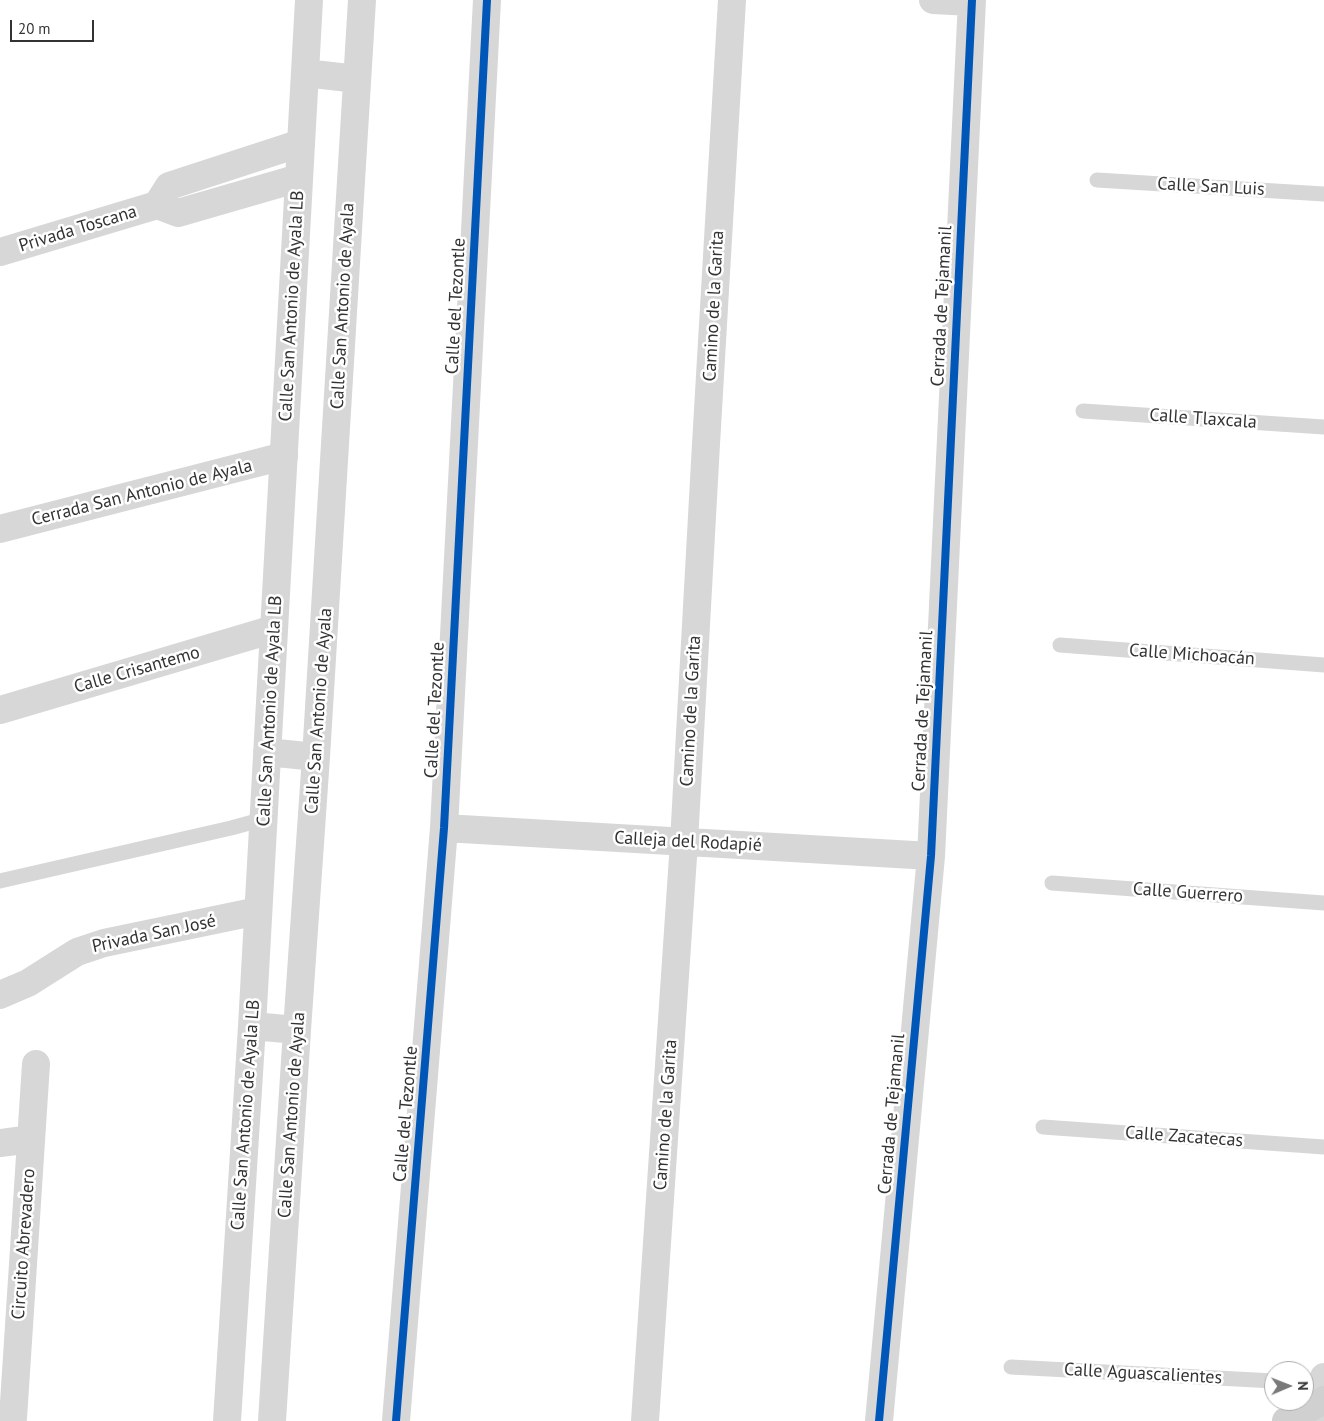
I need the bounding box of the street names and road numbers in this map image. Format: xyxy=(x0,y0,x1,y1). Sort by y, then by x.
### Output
street label: Calle San Luis xyxy=(1157,173,1265,201)
street label: Calle San Antonio de Ayala LB xyxy=(275,190,309,422)
street label: Privada Toscana xyxy=(16,201,140,257)
street label: Calle San Antonio de Ayala xyxy=(327,202,359,410)
street label: Cerrada de Tejamanil xyxy=(927,225,957,387)
street label: Camino de la Garita xyxy=(699,230,729,382)
street label: Calle del Tezontle xyxy=(442,237,470,375)
street label: Calle Tlaxcala xyxy=(1149,404,1257,434)
street label: Cerrada San Antonio de Ayala xyxy=(29,455,255,531)
street label: Calle San Antonio de Ayala LB xyxy=(253,595,287,827)
street label: Calle San Antonio de Ayala xyxy=(301,607,337,815)
street label: Cerrada de Tejamanil xyxy=(908,630,938,792)
street label: Camino de la Garita xyxy=(676,635,706,787)
street label: Calle Michoacán xyxy=(1128,640,1256,670)
street label: Calle del Tezontle xyxy=(421,641,449,779)
street label: Calle Crisantemo xyxy=(72,642,202,698)
street label: Calleja del Rodapié xyxy=(614,827,762,857)
street label: Calle Guerrero xyxy=(1132,878,1244,908)
street label: Privada San José xyxy=(90,910,218,958)
street label: Calle San Antonio de Ayala LB xyxy=(227,999,265,1231)
street label: Calle San Antonio de Ayala xyxy=(274,1011,310,1219)
street label: Cerrada de Tejamanil xyxy=(874,1033,910,1195)
street label: Camino de la Garita xyxy=(650,1039,682,1191)
street label: Calle del Tezontle xyxy=(389,1045,423,1183)
street label: Calle Zacatecas xyxy=(1124,1122,1244,1152)
street label: Circuito Abrevadero xyxy=(8,1168,40,1320)
street label: Calle Aguascalientes xyxy=(1063,1359,1223,1389)

